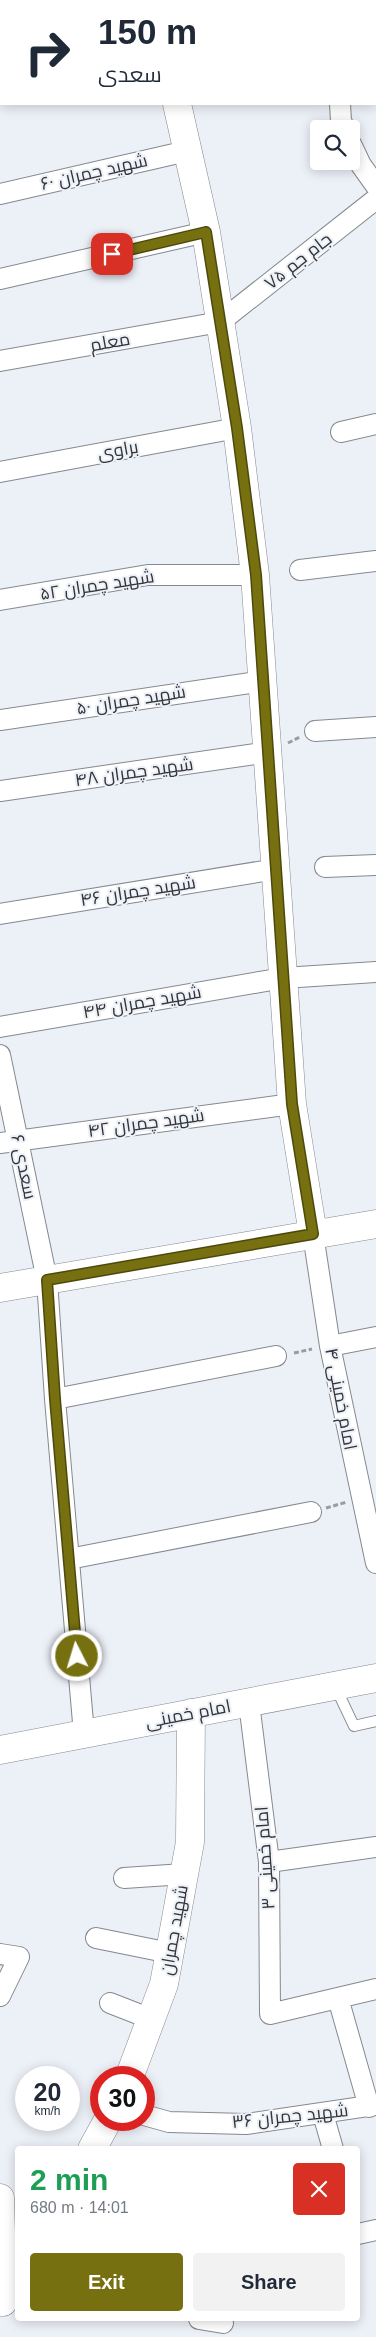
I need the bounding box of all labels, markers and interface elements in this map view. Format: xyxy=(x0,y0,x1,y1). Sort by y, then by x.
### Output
text: 150 m xyxy=(98,12,197,51)
icon: right xyxy=(15,20,80,85)
text: سعدی xyxy=(98,62,162,87)
map controls xyxy=(310,120,360,170)
button: search xyxy=(310,120,360,170)
street label: شهید چمران ۶۰ xyxy=(39,150,150,196)
street label: جام جم ۷۵ xyxy=(261,229,337,295)
pin xyxy=(91,233,133,275)
icon: arrive xyxy=(98,240,126,268)
street label: معلم xyxy=(88,329,132,357)
street label: براوی xyxy=(96,437,140,464)
street label: شهید چمران ۵۲ xyxy=(38,566,156,606)
street label: شهید چمران ۵۰ xyxy=(75,681,187,720)
street label: شهید چمران ۴۸ xyxy=(74,754,195,792)
street label: شهید چمران ۴۶ xyxy=(79,872,197,912)
street label: شهید چمران ۴۴ xyxy=(81,982,203,1024)
street label: شهید چمران ۴۲ xyxy=(86,1105,206,1143)
street label: سعدی ۶ xyxy=(6,1133,41,1201)
street label: امام خمینی ۴ xyxy=(319,1346,361,1452)
position arrow xyxy=(50,1629,102,1681)
street label: امام خمینی xyxy=(144,1696,233,1734)
street label: امام خمینی ۳ xyxy=(251,1805,281,1910)
street label: شهید چمران xyxy=(156,1883,194,1977)
speed limit sign: 30 xyxy=(90,2066,155,2131)
text: 20 xyxy=(34,2078,61,2106)
street label: شهید چمران ۳۶ xyxy=(231,2100,349,2134)
text: km/h xyxy=(34,2104,61,2118)
text: 2 min xyxy=(30,2163,108,2196)
button: close xyxy=(293,2163,345,2215)
text: 680 m · 14:01 xyxy=(30,2199,129,2216)
button: Exit xyxy=(30,2253,183,2311)
button: Share xyxy=(193,2253,345,2311)

